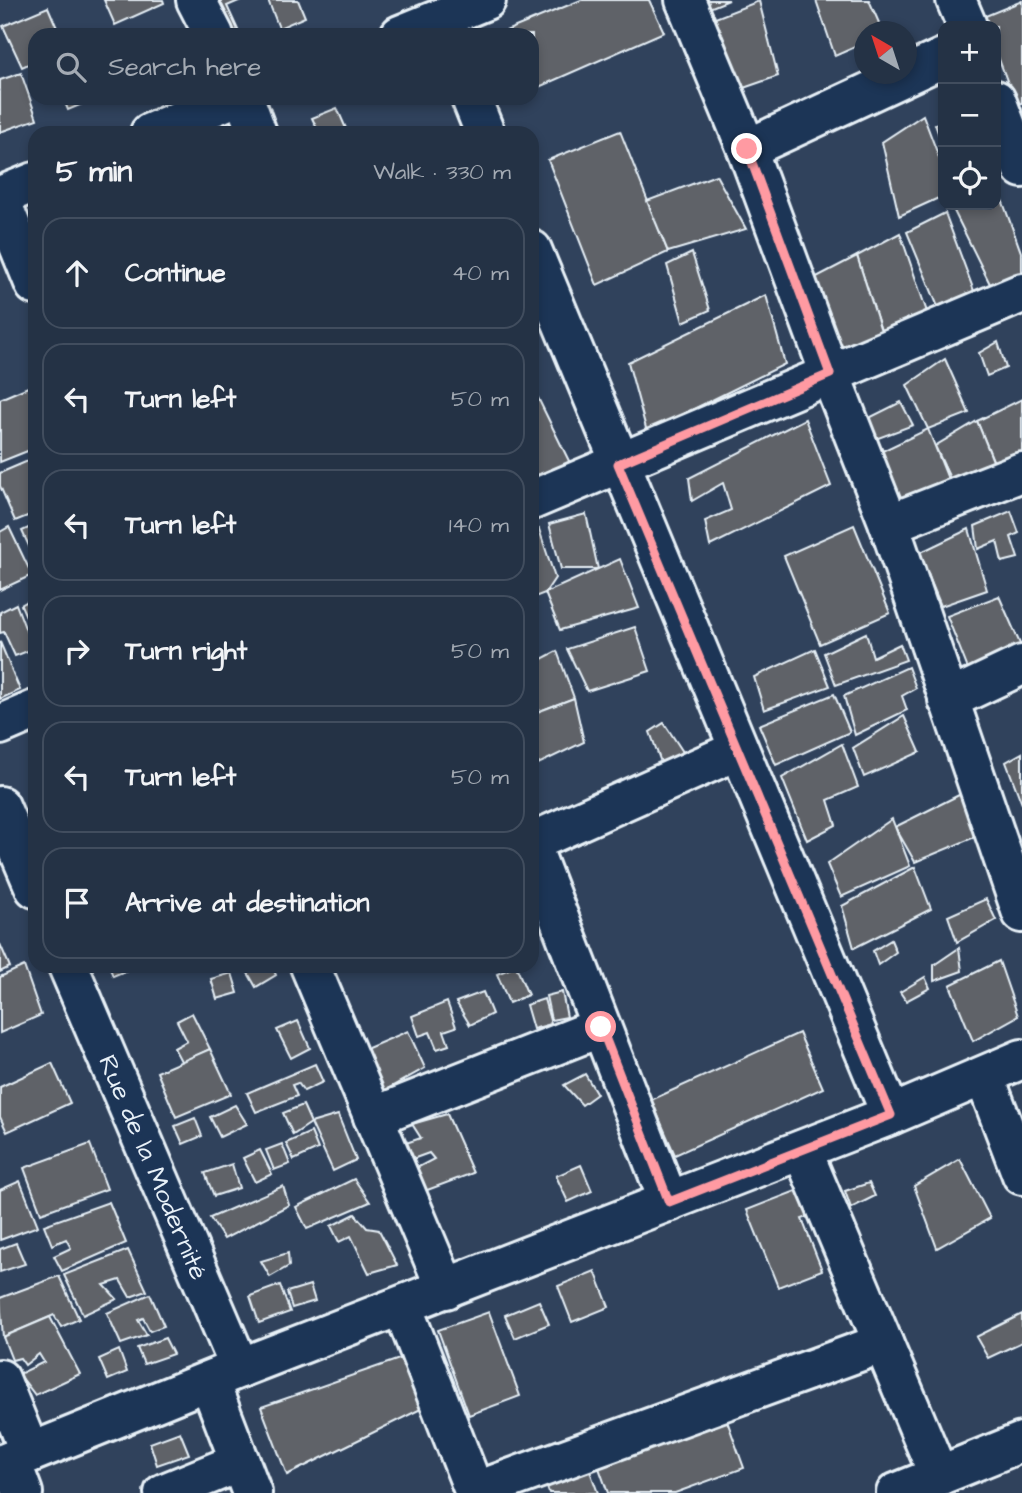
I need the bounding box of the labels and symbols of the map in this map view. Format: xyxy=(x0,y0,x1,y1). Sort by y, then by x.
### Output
north arrow xyxy=(854,21,917,84)
route end xyxy=(731,133,762,164)
route start xyxy=(585,1011,616,1042)
street label: Rue de la Modernité xyxy=(89,1049,217,1285)

